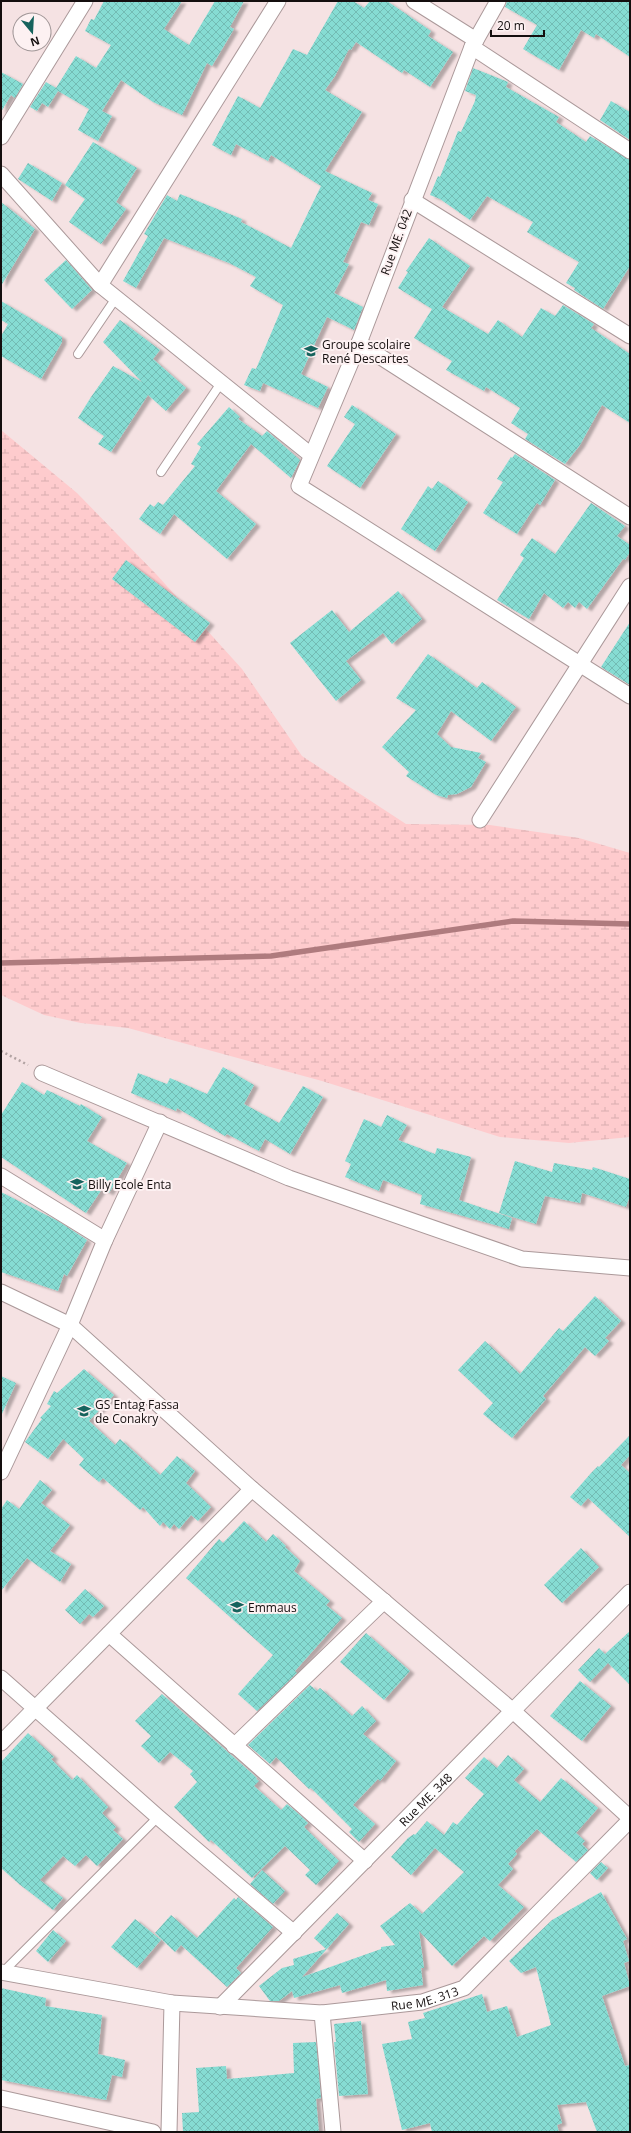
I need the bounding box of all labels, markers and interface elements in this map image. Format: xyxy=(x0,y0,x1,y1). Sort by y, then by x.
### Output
north arrow xyxy=(12,12,52,52)
scale bar xyxy=(491,12,544,38)
text: 20 m xyxy=(497,17,525,34)
text: N xyxy=(29,33,42,51)
street label: Rue ME. 042 xyxy=(376,207,416,277)
place label: Groupe scolaire René Descartes xyxy=(322,336,411,367)
school or university icon: Groupe scolaire René Descartes xyxy=(303,343,319,359)
school or university icon: Billy Ecole Enta xyxy=(69,1176,85,1192)
place label: Billy Ecole Enta xyxy=(88,1176,171,1193)
place label: GS Entag Fassa de Conakry xyxy=(95,1396,179,1427)
school or university icon: GS Entag Fassa de Conakry xyxy=(76,1403,92,1419)
school or university icon: Emmaus xyxy=(229,1599,245,1615)
place label: Emmaus xyxy=(248,1599,297,1616)
street label: Rue ME. 348 xyxy=(395,1769,456,1830)
street label: Rue ME. 313 xyxy=(390,1982,461,2014)

